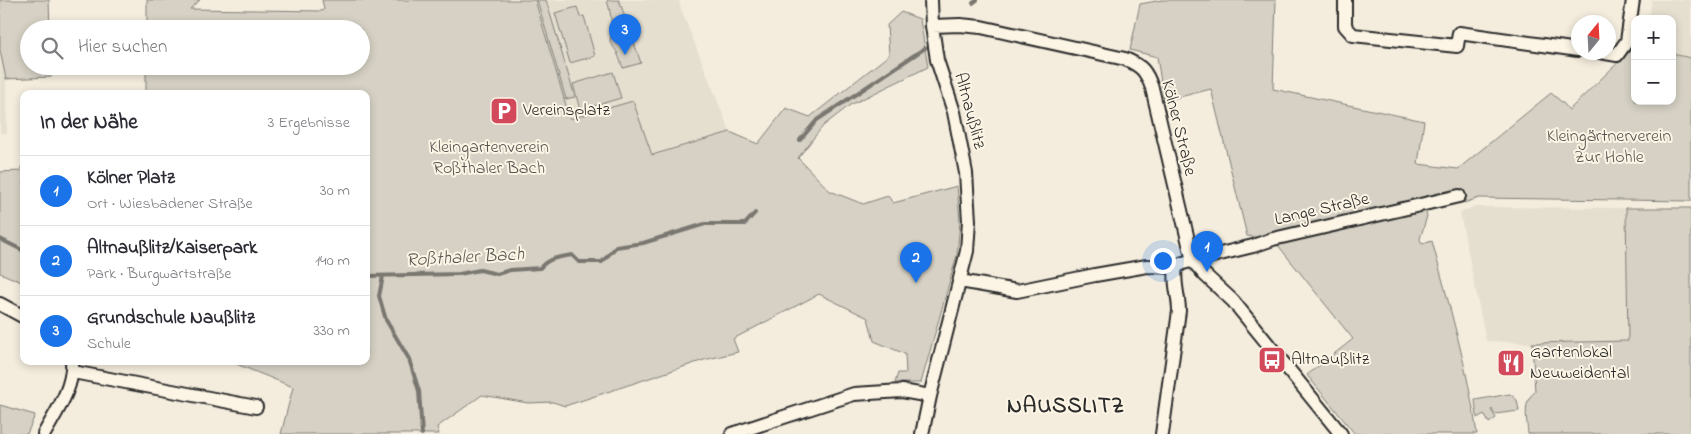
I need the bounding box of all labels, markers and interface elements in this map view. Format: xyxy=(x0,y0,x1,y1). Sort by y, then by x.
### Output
pin: 3 xyxy=(609,14,641,55)
north arrow xyxy=(1571,15,1616,60)
map controls xyxy=(1631,15,1676,105)
button: + xyxy=(1631,15,1676,60)
search box xyxy=(20,20,370,75)
icon: search xyxy=(38,34,66,62)
text: Hier suchen xyxy=(78,34,167,61)
button: − xyxy=(1631,60,1676,105)
street label: Altnaußlitz xyxy=(946,70,992,153)
street label: Kölner Straße xyxy=(1154,77,1203,180)
parking icon: Vereinsplatz xyxy=(489,96,519,126)
place label: Vereinsplatz xyxy=(522,98,610,124)
text: In der Nähe xyxy=(40,108,138,138)
text: 3 Ergebnisse xyxy=(268,111,350,135)
park label: Kleingärtnerverein Zur Hohle xyxy=(1547,124,1671,171)
park label: Kleingartenverein Roßthaler Bach xyxy=(429,135,549,182)
text: Kölner Platz xyxy=(87,165,175,192)
text: 1 xyxy=(53,179,59,203)
text: 30 m xyxy=(320,179,350,203)
street label: Lange Straße xyxy=(1272,186,1373,234)
text: Ort · Wiesbadener Straße xyxy=(87,192,253,216)
pin: 1 xyxy=(1191,231,1223,272)
text: Altnaußlitz/Kaiserpark xyxy=(87,235,257,262)
water label: Roßthaler Bach xyxy=(405,241,526,275)
pin: 2 xyxy=(900,242,932,283)
your location xyxy=(1150,248,1176,274)
text: 2 xyxy=(52,249,60,273)
text: 140 m xyxy=(315,249,350,273)
text: Park · Burgwartstraße xyxy=(87,262,231,286)
text: Grundschule Naußlitz xyxy=(87,305,255,332)
text: 3 xyxy=(53,319,59,343)
text: 330 m xyxy=(313,319,350,343)
text: Schule xyxy=(87,332,131,356)
place label: Gartenlokal Neuweidental xyxy=(1530,340,1629,387)
bus stop icon: Altnaußlitz xyxy=(1257,345,1287,375)
place label: Altnaußlitz xyxy=(1291,347,1370,373)
restaurant icon: Gartenlokal Neuweidental xyxy=(1496,348,1526,378)
district label: NAUSSLITZ xyxy=(1007,391,1125,423)

